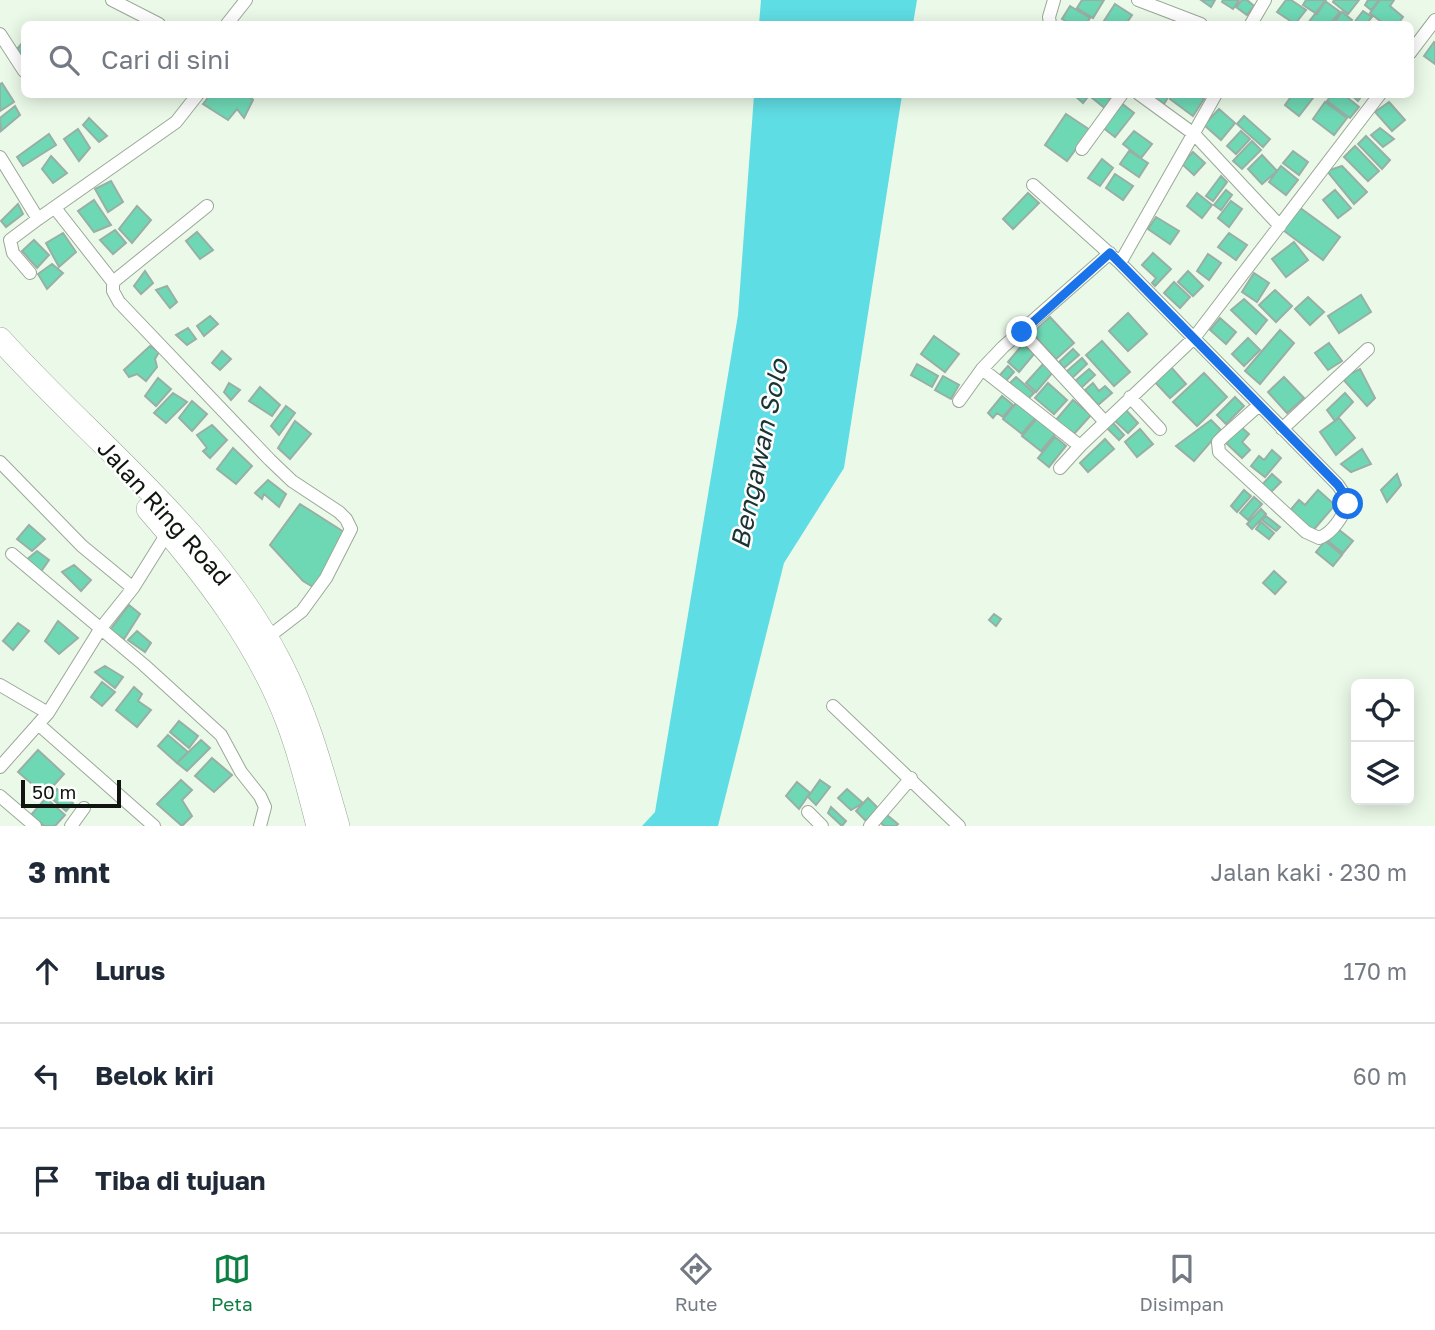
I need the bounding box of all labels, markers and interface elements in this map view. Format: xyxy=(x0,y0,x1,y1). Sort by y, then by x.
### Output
search box xyxy=(21,21,1414,98)
icon: search xyxy=(45,41,83,79)
text: Cari di sini xyxy=(101,44,230,75)
route end xyxy=(1006,316,1037,347)
water label: Bengawan Solo xyxy=(724,355,794,551)
street label: Jalan Ring Road xyxy=(92,433,238,591)
route start xyxy=(1332,488,1363,519)
map controls xyxy=(1351,679,1414,805)
button: locate xyxy=(1351,679,1414,742)
button: layers xyxy=(1351,742,1414,805)
scale bar xyxy=(21,777,121,809)
text: 50 m xyxy=(32,780,76,803)
text: 3 mnt xyxy=(28,854,110,890)
text: Jalan kaki · 230 m xyxy=(1211,858,1407,886)
icon: ahead xyxy=(28,952,66,990)
text: Lurus xyxy=(95,955,165,986)
text: 170 m xyxy=(1343,957,1407,985)
icon: left xyxy=(28,1057,66,1095)
text: Belok kiri xyxy=(95,1060,214,1091)
text: 60 m xyxy=(1353,1062,1407,1090)
icon: arrive xyxy=(28,1162,66,1200)
text: Tiba di tujuan xyxy=(95,1165,265,1196)
tab: Peta xyxy=(211,1250,253,1315)
tab: Rute xyxy=(675,1250,717,1315)
tab: Disimpan xyxy=(1139,1250,1224,1315)

